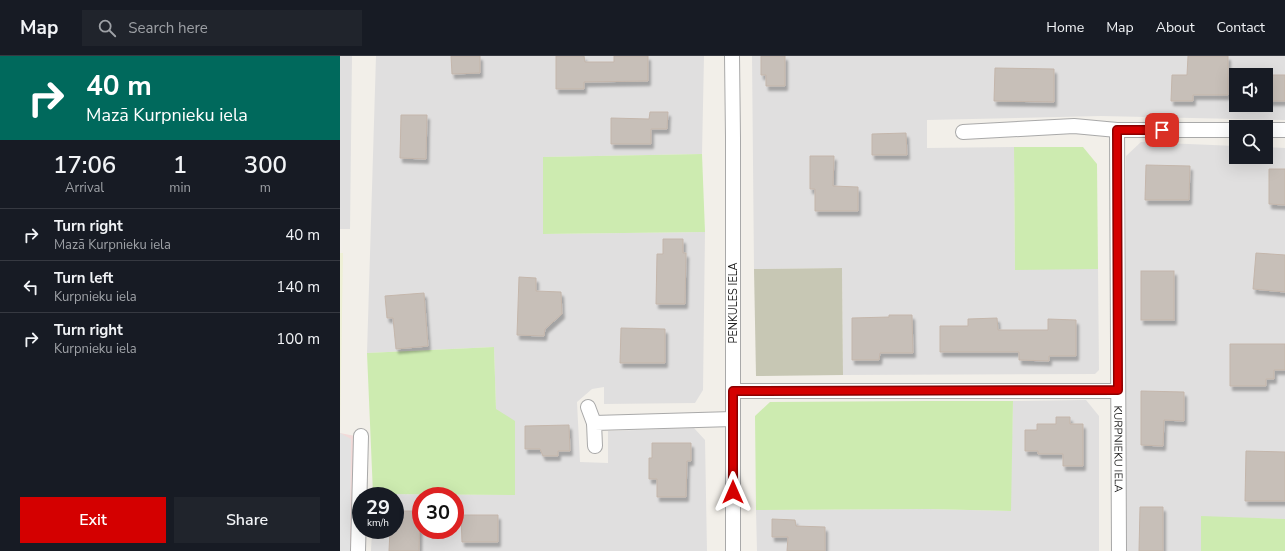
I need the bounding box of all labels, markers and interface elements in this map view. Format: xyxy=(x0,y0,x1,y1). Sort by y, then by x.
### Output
search box xyxy=(82,10,362,46)
text: Map xyxy=(20,15,58,41)
icon: search xyxy=(96,17,118,39)
text: Search here xyxy=(128,18,208,38)
text: Home xyxy=(1046,18,1084,37)
text: Map xyxy=(1106,18,1134,37)
text: About xyxy=(1156,18,1195,37)
text: Contact xyxy=(1217,18,1265,37)
text: 40 m xyxy=(86,67,152,105)
map controls xyxy=(1229,68,1273,164)
button: sound xyxy=(1229,68,1273,112)
icon: right xyxy=(20,72,72,124)
text: Mazā Kurpnieku iela xyxy=(86,103,248,127)
pin xyxy=(1145,113,1179,147)
icon: arrive xyxy=(1151,119,1173,141)
button: search xyxy=(1229,120,1273,164)
text: 17:06 xyxy=(53,149,116,181)
text: 1 xyxy=(173,149,187,181)
text: 300 xyxy=(244,149,287,181)
text: Arrival xyxy=(65,179,104,197)
text: min xyxy=(169,179,191,197)
text: m xyxy=(260,179,271,197)
text: Turn right xyxy=(54,216,123,236)
icon: right xyxy=(20,224,42,246)
text: 40 m xyxy=(285,225,320,245)
text: Mazā Kurpnieku iela xyxy=(54,236,171,254)
street label: PENKULES IELA xyxy=(726,262,741,344)
text: Turn left xyxy=(54,268,113,288)
icon: left xyxy=(20,276,42,298)
text: 140 m xyxy=(276,277,320,297)
text: Kurpnieku iela xyxy=(54,288,137,306)
text: Turn right xyxy=(54,320,123,340)
icon: right xyxy=(20,328,42,350)
text: 100 m xyxy=(276,329,320,349)
text: Kurpnieku iela xyxy=(54,340,137,358)
street label: KURPNIEKU IELA xyxy=(1110,405,1126,493)
position arrow xyxy=(712,471,754,513)
speed limit sign: 30 xyxy=(412,487,464,539)
text: 29 xyxy=(366,494,390,521)
button: Exit xyxy=(20,497,166,543)
button: Share xyxy=(174,497,320,543)
text: km/h xyxy=(367,516,389,530)

